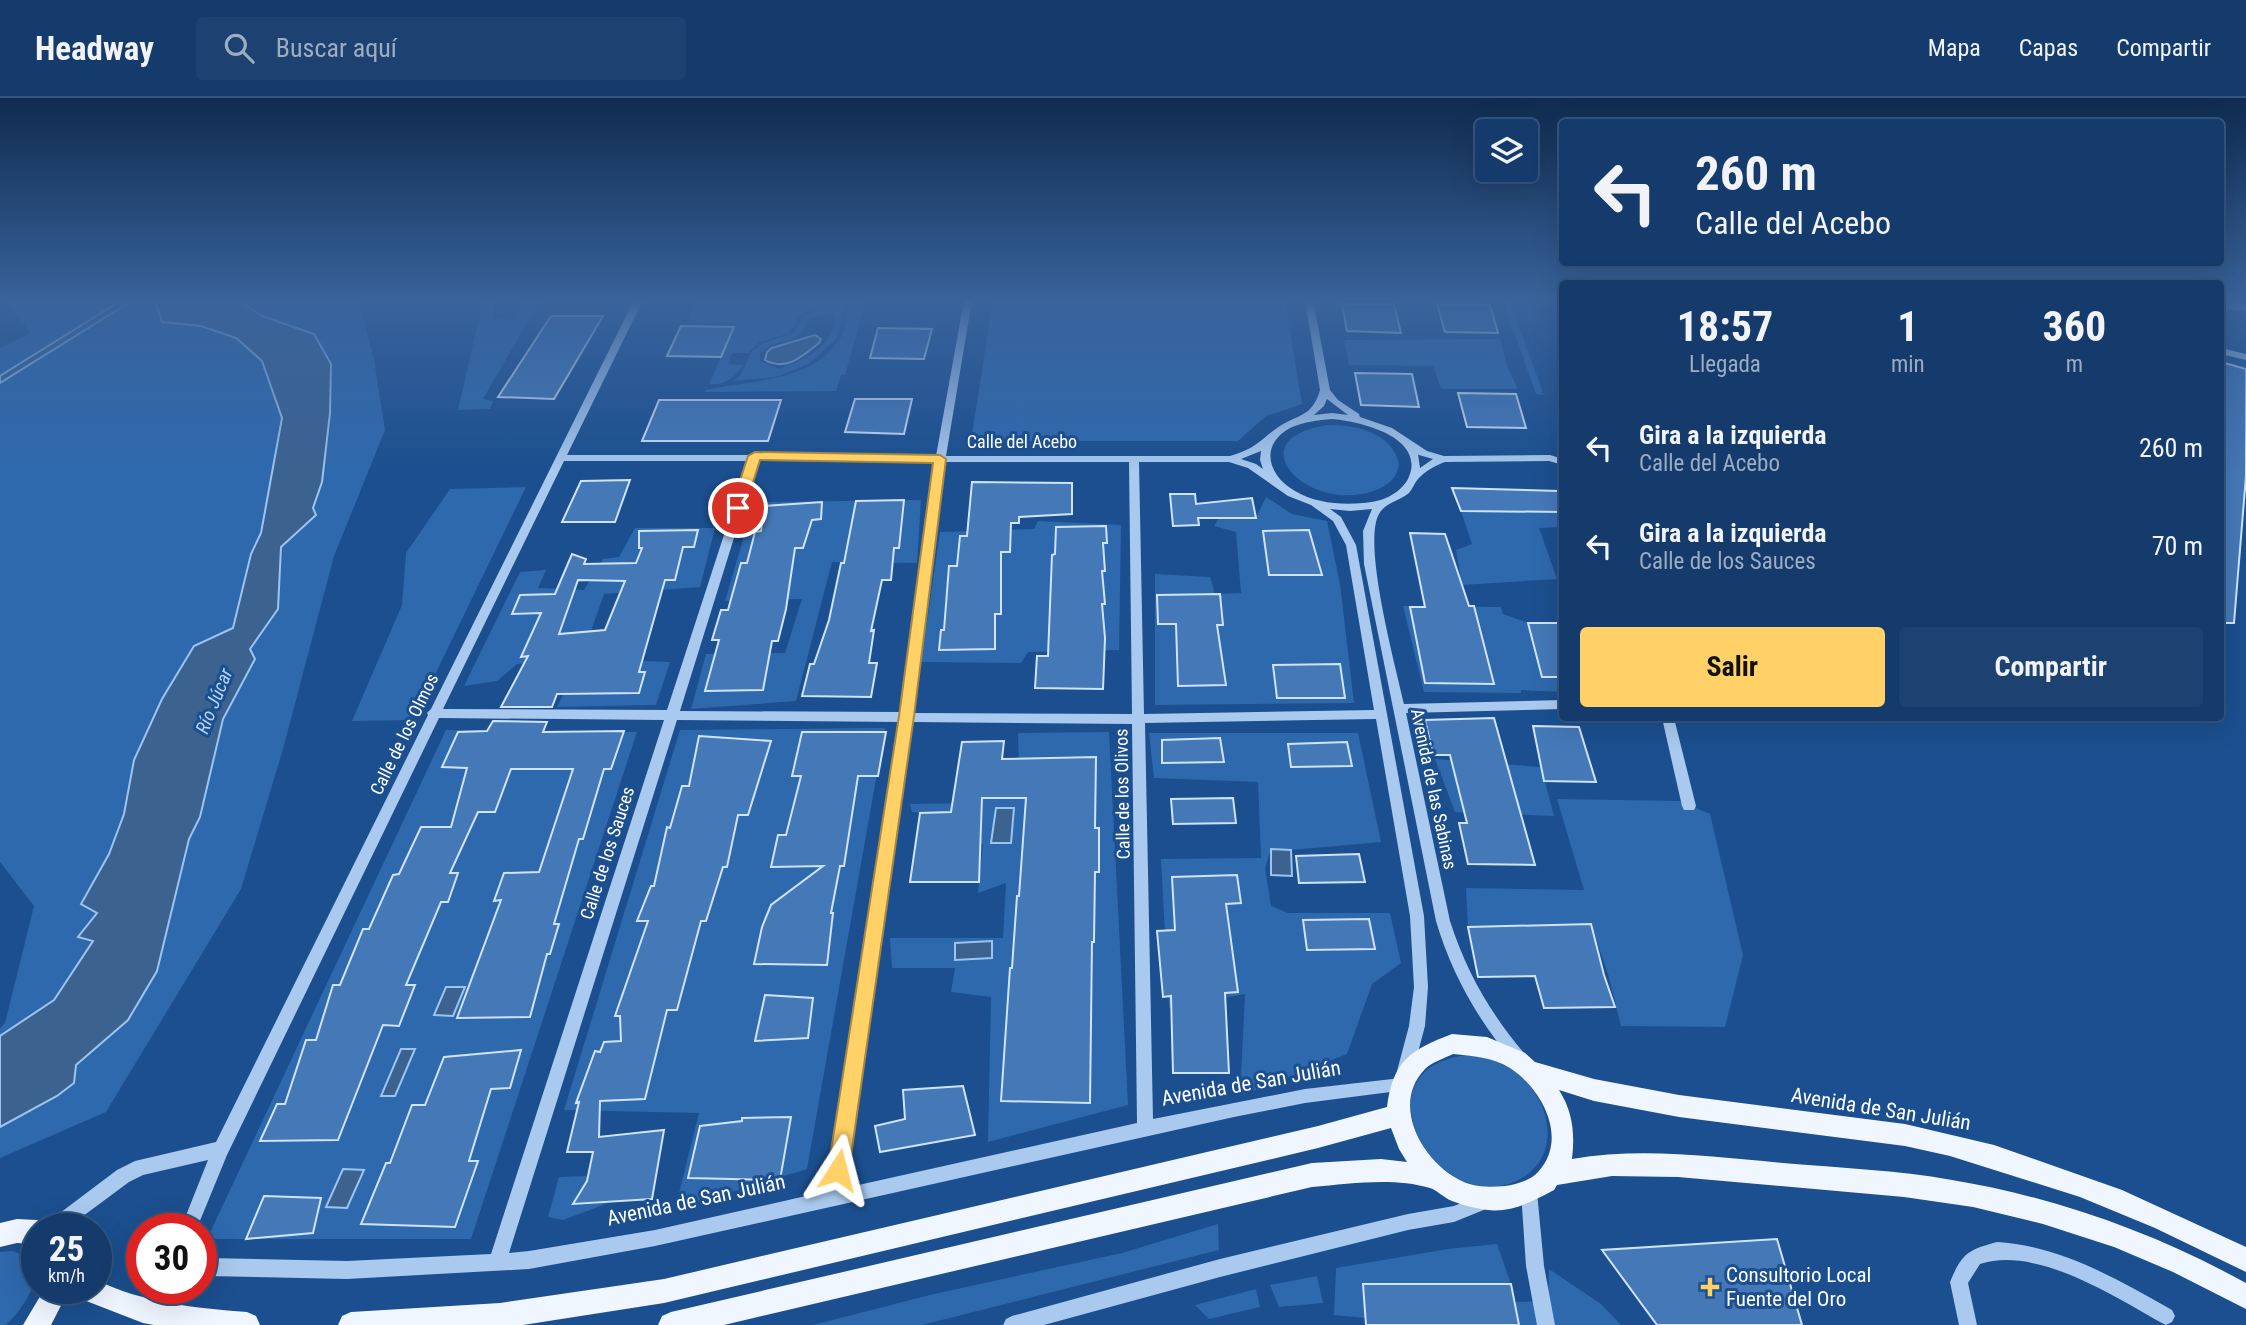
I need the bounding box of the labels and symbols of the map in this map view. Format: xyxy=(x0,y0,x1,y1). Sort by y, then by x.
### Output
street label: Calle del Acebo xyxy=(967,431,1077,452)
pin xyxy=(708,478,768,538)
water label: Río Júcar xyxy=(191,665,238,737)
street label: Calle de los Olmos xyxy=(366,670,442,798)
street label: Avenida de las Sabinas xyxy=(1407,707,1461,871)
street label: Calle de los Olivos xyxy=(1110,729,1134,859)
street label: Calle de los Sauces xyxy=(576,784,638,922)
street label: Avenida de San Julián xyxy=(1159,1055,1343,1111)
street label: Avenida de San Julián xyxy=(1789,1083,1973,1135)
position arrow xyxy=(801,1133,875,1207)
street label: Avenida de San Julián xyxy=(605,1169,787,1231)
speed limit sign: 30 xyxy=(126,1213,217,1304)
place label: Consultorio Local Fuente del Oro xyxy=(1726,1263,1871,1311)
marker: Consultorio Local Fuente del Oro xyxy=(1700,1277,1720,1297)

